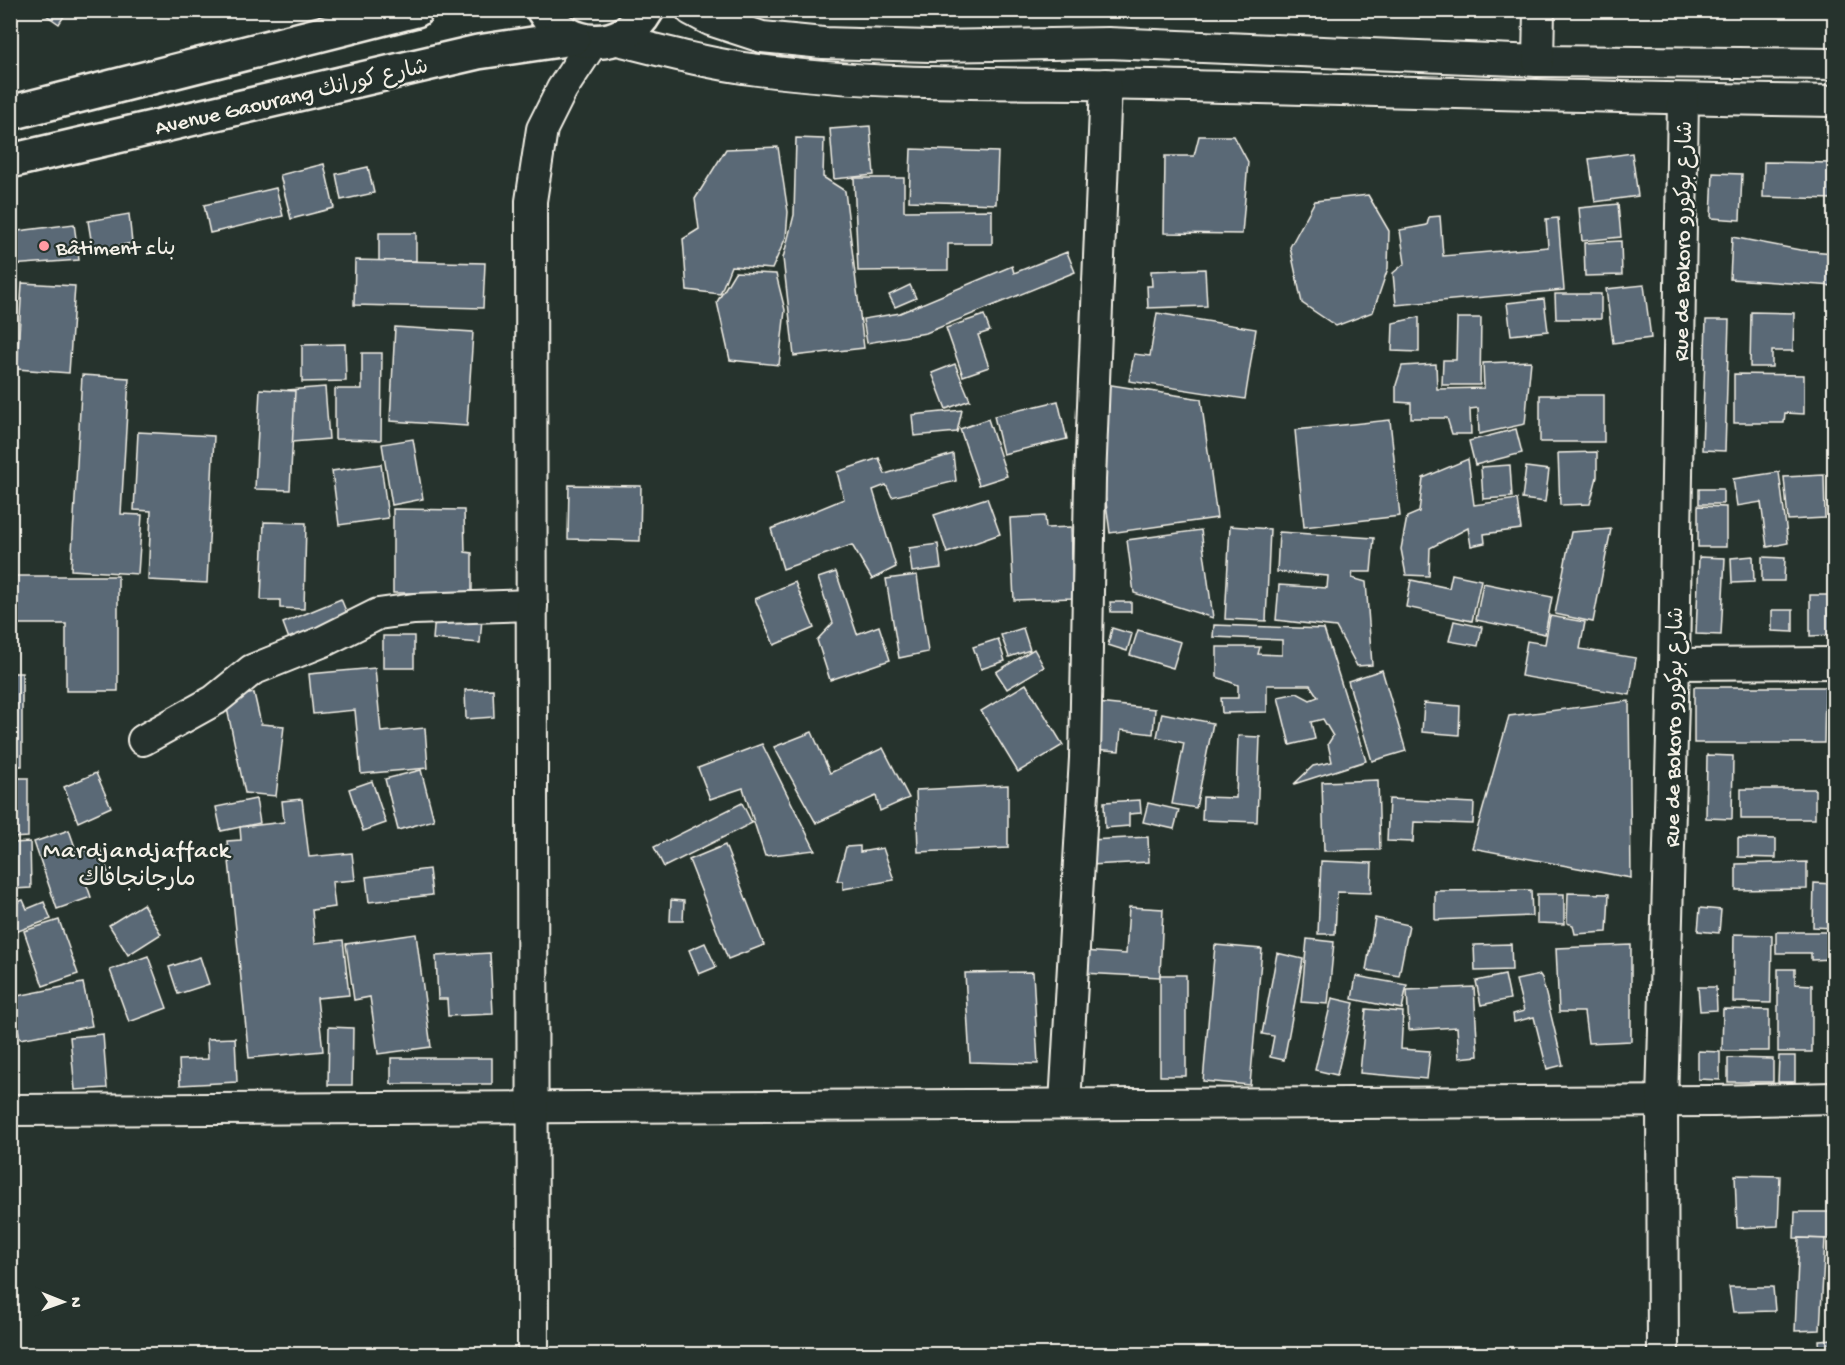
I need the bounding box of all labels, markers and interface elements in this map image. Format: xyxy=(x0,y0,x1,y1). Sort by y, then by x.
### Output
street label: Avenue Gaourang شارع كورانك xyxy=(153,55,431,143)
street label: Rue de Bokoro شارع بوكورو xyxy=(1670,121,1700,361)
place label: Bâtiment بناء xyxy=(55,237,176,263)
marker: Bâtiment بناء xyxy=(37,239,51,253)
street label: Rue de Bokoro شارع بوكورو xyxy=(1661,607,1691,847)
district label: Mardjandjaffack مارجانجافاك xyxy=(43,838,232,895)
north arrow xyxy=(33,1272,93,1332)
text: N xyxy=(65,1297,84,1308)

